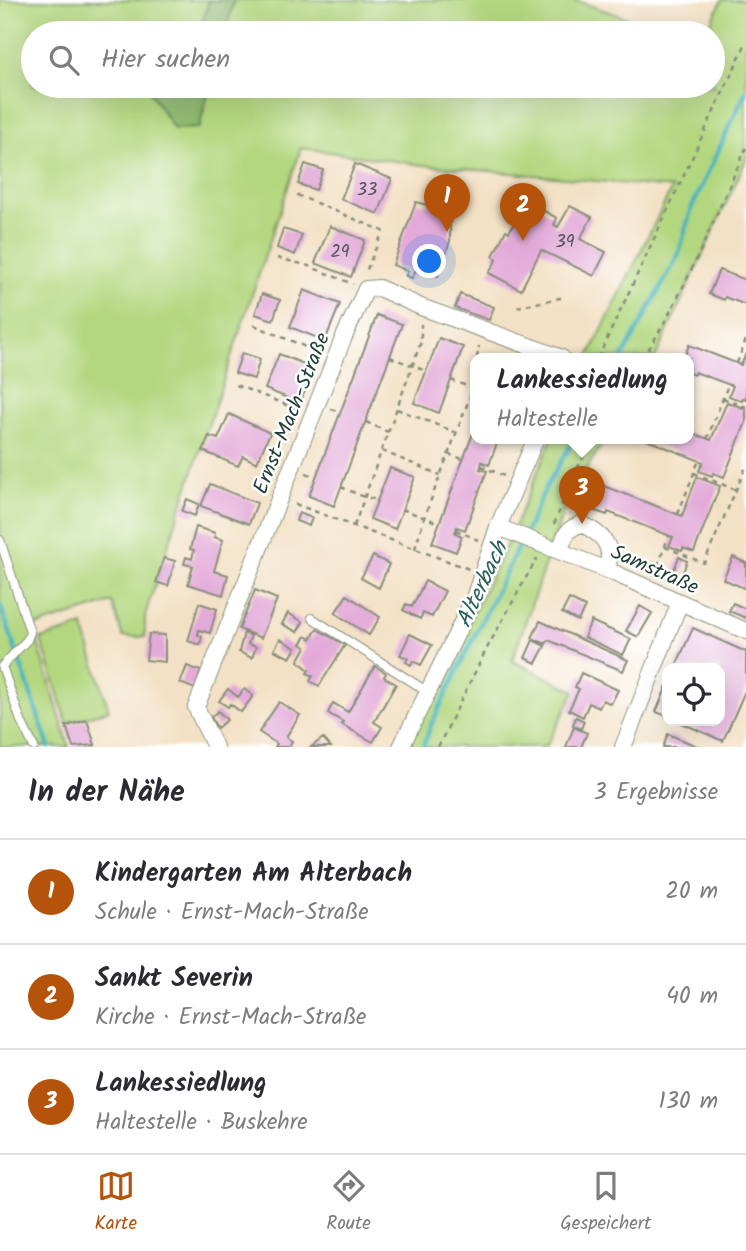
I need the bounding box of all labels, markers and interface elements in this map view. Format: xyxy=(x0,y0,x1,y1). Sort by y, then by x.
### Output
search box xyxy=(21,21,725,98)
text: Hier suchen xyxy=(101,39,230,81)
icon: search xyxy=(45,41,83,79)
pin: 1 xyxy=(424,174,470,232)
house number: 33 xyxy=(357,176,377,205)
pin: 2 xyxy=(500,183,546,241)
house number: 39 xyxy=(555,228,575,257)
house number: 29 xyxy=(330,238,350,267)
your location xyxy=(412,244,446,278)
street label: Ernst-Mach-Straße xyxy=(245,327,340,499)
popup xyxy=(470,353,694,444)
text: Lankessiedlung xyxy=(496,360,668,402)
text: Haltestelle xyxy=(496,402,598,438)
pin: 3 xyxy=(559,466,605,524)
water label: Alterbach xyxy=(447,534,519,634)
street label: Samstraße xyxy=(605,536,704,605)
map controls xyxy=(662,663,725,726)
button: locate xyxy=(662,663,725,726)
text: In der Nähe xyxy=(28,769,185,817)
text: 3 Ergebnisse xyxy=(594,775,718,811)
text: Kindergarten Am Alterbach xyxy=(95,853,412,895)
text: 1 xyxy=(48,874,54,910)
text: 20 m xyxy=(666,874,718,910)
text: Schule · Ernst-Mach-Straße xyxy=(95,895,369,931)
text: Sankt Severin xyxy=(95,958,253,1000)
text: 2 xyxy=(44,979,58,1015)
text: 40 m xyxy=(666,979,718,1015)
text: Kirche · Ernst-Mach-Straße xyxy=(95,1000,366,1036)
text: Lankessiedlung xyxy=(95,1063,267,1105)
text: 3 xyxy=(45,1084,57,1120)
text: 130 m xyxy=(659,1084,718,1120)
text: Haltestelle · Buskehre xyxy=(95,1105,308,1141)
tab: Karte xyxy=(95,1167,137,1239)
tab: Route xyxy=(326,1167,371,1239)
tab: Gespeichert xyxy=(560,1167,651,1239)

